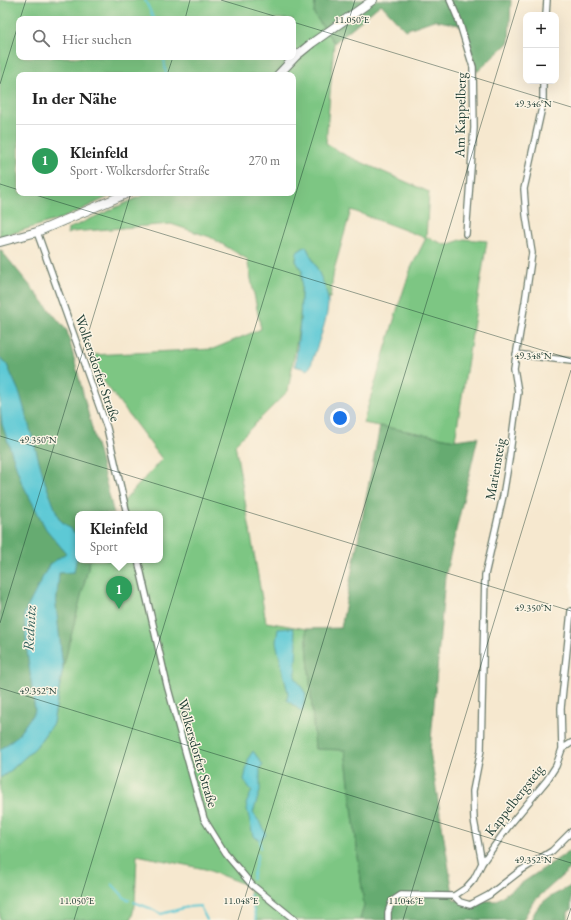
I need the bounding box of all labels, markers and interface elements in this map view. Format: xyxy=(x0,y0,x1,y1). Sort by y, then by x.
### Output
map controls xyxy=(523,12,559,84)
button: + xyxy=(523,12,559,48)
text: 11.050°E xyxy=(335,13,370,26)
search box xyxy=(16,16,296,60)
icon: search xyxy=(30,27,52,49)
text: Hier suchen xyxy=(62,29,132,48)
button: − xyxy=(523,48,559,84)
street label: Am Kappelberg xyxy=(450,71,470,159)
text: In der Nähe xyxy=(32,87,117,109)
text: 49.346°N xyxy=(514,97,552,110)
text: Kleinfeld xyxy=(70,143,128,162)
text: 1 xyxy=(42,152,48,169)
text: 270 m xyxy=(249,152,280,169)
text: Sport · Wolkersdorfer Straße xyxy=(70,162,210,179)
street label: Wolkersdorfer Straße xyxy=(71,312,125,424)
text: 49.348°N xyxy=(514,349,552,362)
your location xyxy=(330,408,350,428)
text: 49.350°N xyxy=(19,433,57,446)
street label: Mariensteig xyxy=(481,436,509,501)
popup xyxy=(75,511,163,563)
text: Kleinfeld xyxy=(90,519,148,538)
text: Sport xyxy=(90,538,118,555)
pin: 1 xyxy=(106,576,132,609)
text: 49.350°N xyxy=(514,601,552,614)
water label: Rednitz xyxy=(18,604,40,651)
text: 49.352°N xyxy=(19,684,57,697)
street label: Wolkersdorfer Straße xyxy=(174,697,222,810)
street label: Kappelbergsteig xyxy=(480,760,548,839)
text: 49.352°N xyxy=(514,853,552,866)
text: 11.050°E xyxy=(60,894,95,907)
text: 11.048°E xyxy=(224,894,259,907)
text: 11.046°E xyxy=(389,894,424,907)

